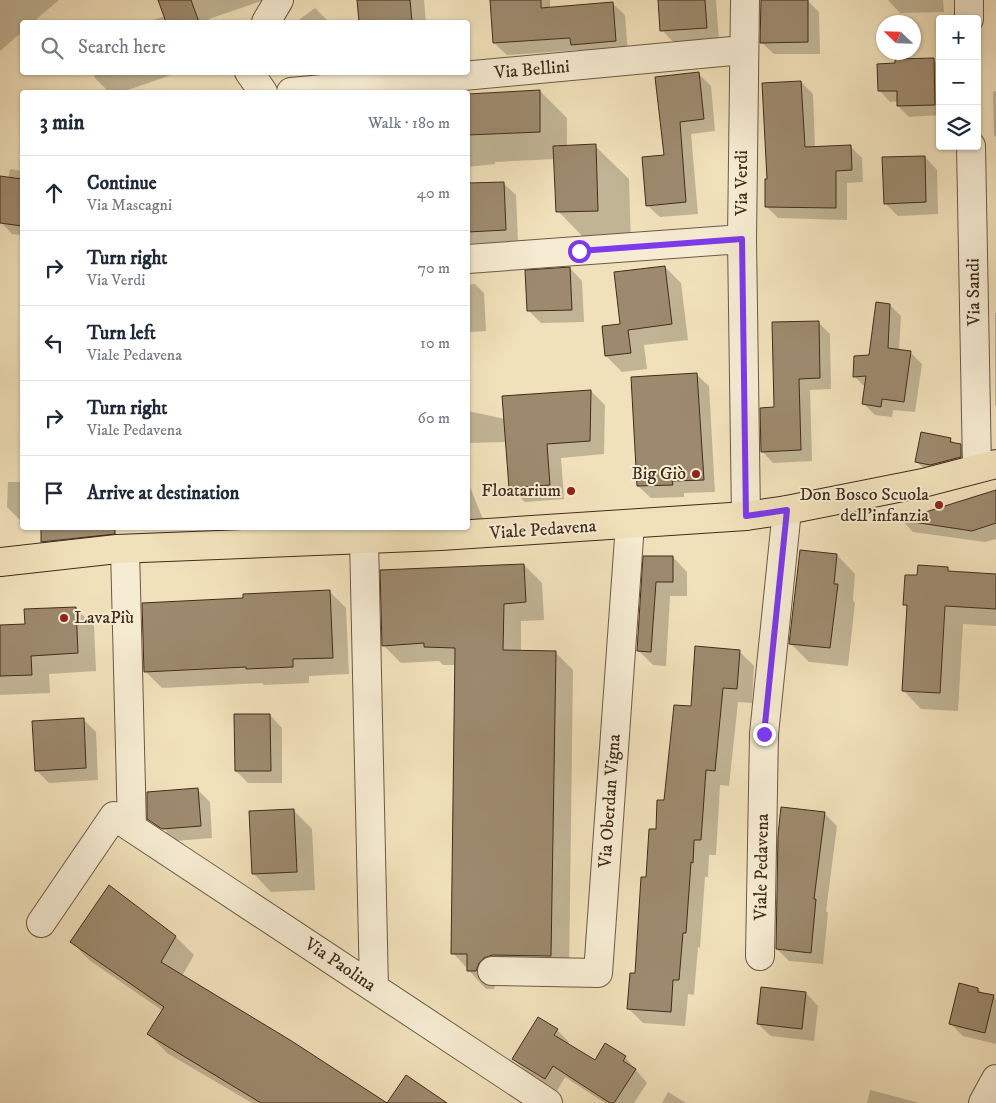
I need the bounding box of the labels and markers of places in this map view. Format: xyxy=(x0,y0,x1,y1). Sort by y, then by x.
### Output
place label: Big Giò xyxy=(631,463,686,485)
marker: Big Giò xyxy=(690,468,702,480)
place label: Floatarium xyxy=(481,480,561,502)
place label: Don Bosco Scuola dell'infanzia xyxy=(799,484,929,527)
marker: Floatarium xyxy=(565,485,577,497)
marker: Don Bosco Scuola dell'infanzia xyxy=(933,499,945,511)
place label: LavaPiù xyxy=(74,607,134,629)
marker: LavaPiù xyxy=(58,612,70,624)

